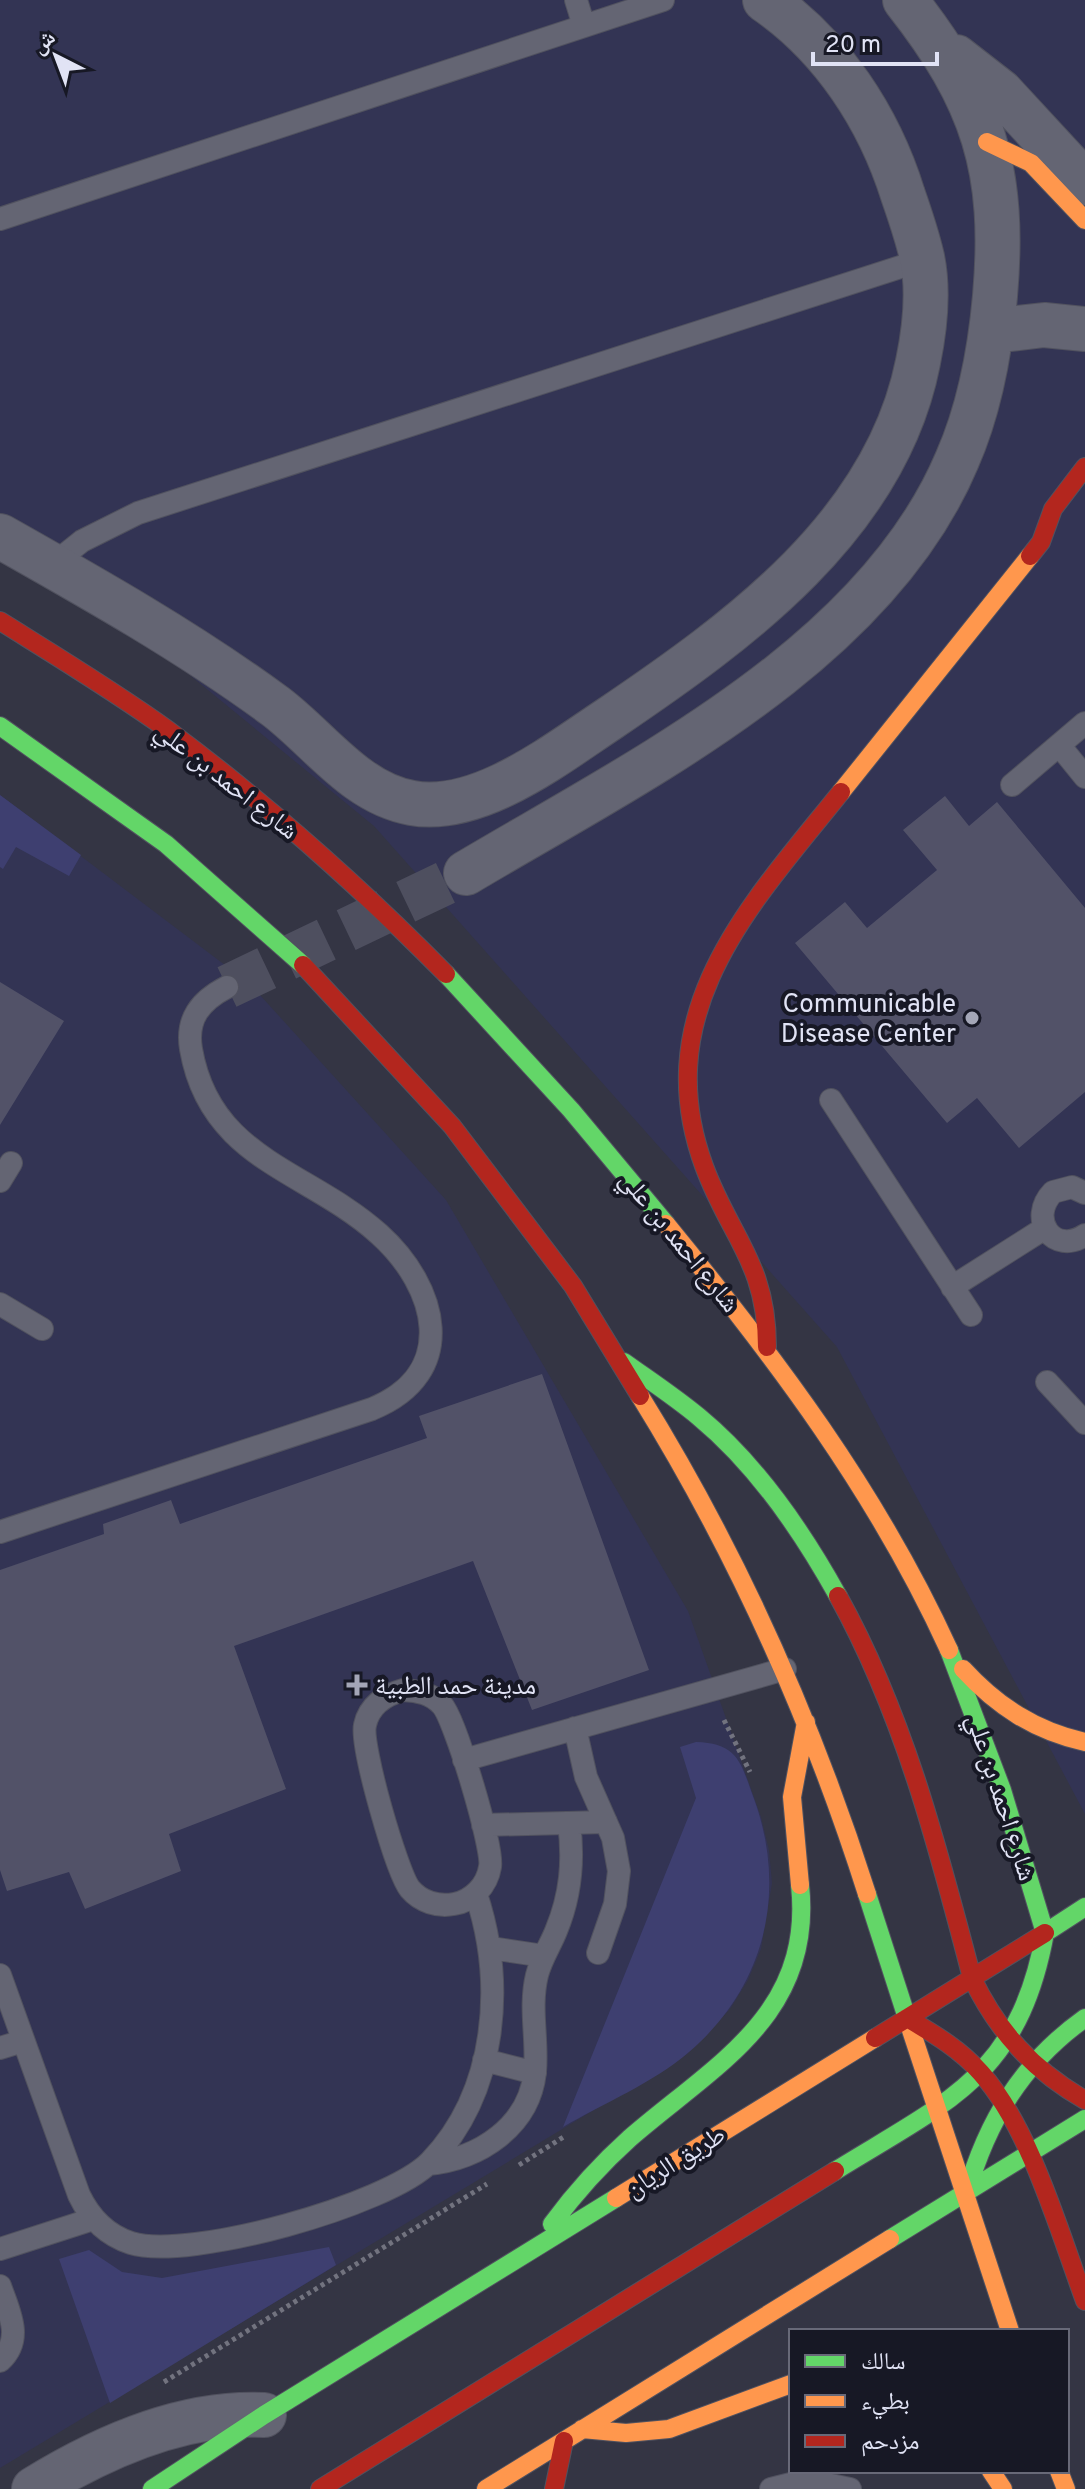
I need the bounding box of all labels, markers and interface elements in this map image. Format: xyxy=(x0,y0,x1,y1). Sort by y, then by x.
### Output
north arrow xyxy=(16,16,96,96)
scale bar xyxy=(813,16,937,66)
text: ش xyxy=(27,25,62,61)
text: 20 m xyxy=(825,31,881,61)
street label: شارع احمد بن علي xyxy=(146,716,304,850)
place label: Communicable Disease Center xyxy=(781,989,956,1052)
marker: Communicable Disease Center xyxy=(963,1009,981,1027)
street label: شارع احمد بن علي xyxy=(609,1165,745,1321)
place label: مدينة حمد الطبية xyxy=(375,1671,536,1704)
marker: مدينة حمد الطبية xyxy=(346,1674,368,1696)
street label: شارع احمد بن علي xyxy=(956,1710,1042,1886)
street label: طريق الريان xyxy=(620,2119,733,2207)
legend xyxy=(789,2329,1069,2473)
text: سالك xyxy=(861,2348,906,2378)
text: بطيء xyxy=(861,2388,910,2420)
text: مزدحم xyxy=(861,2428,920,2458)

